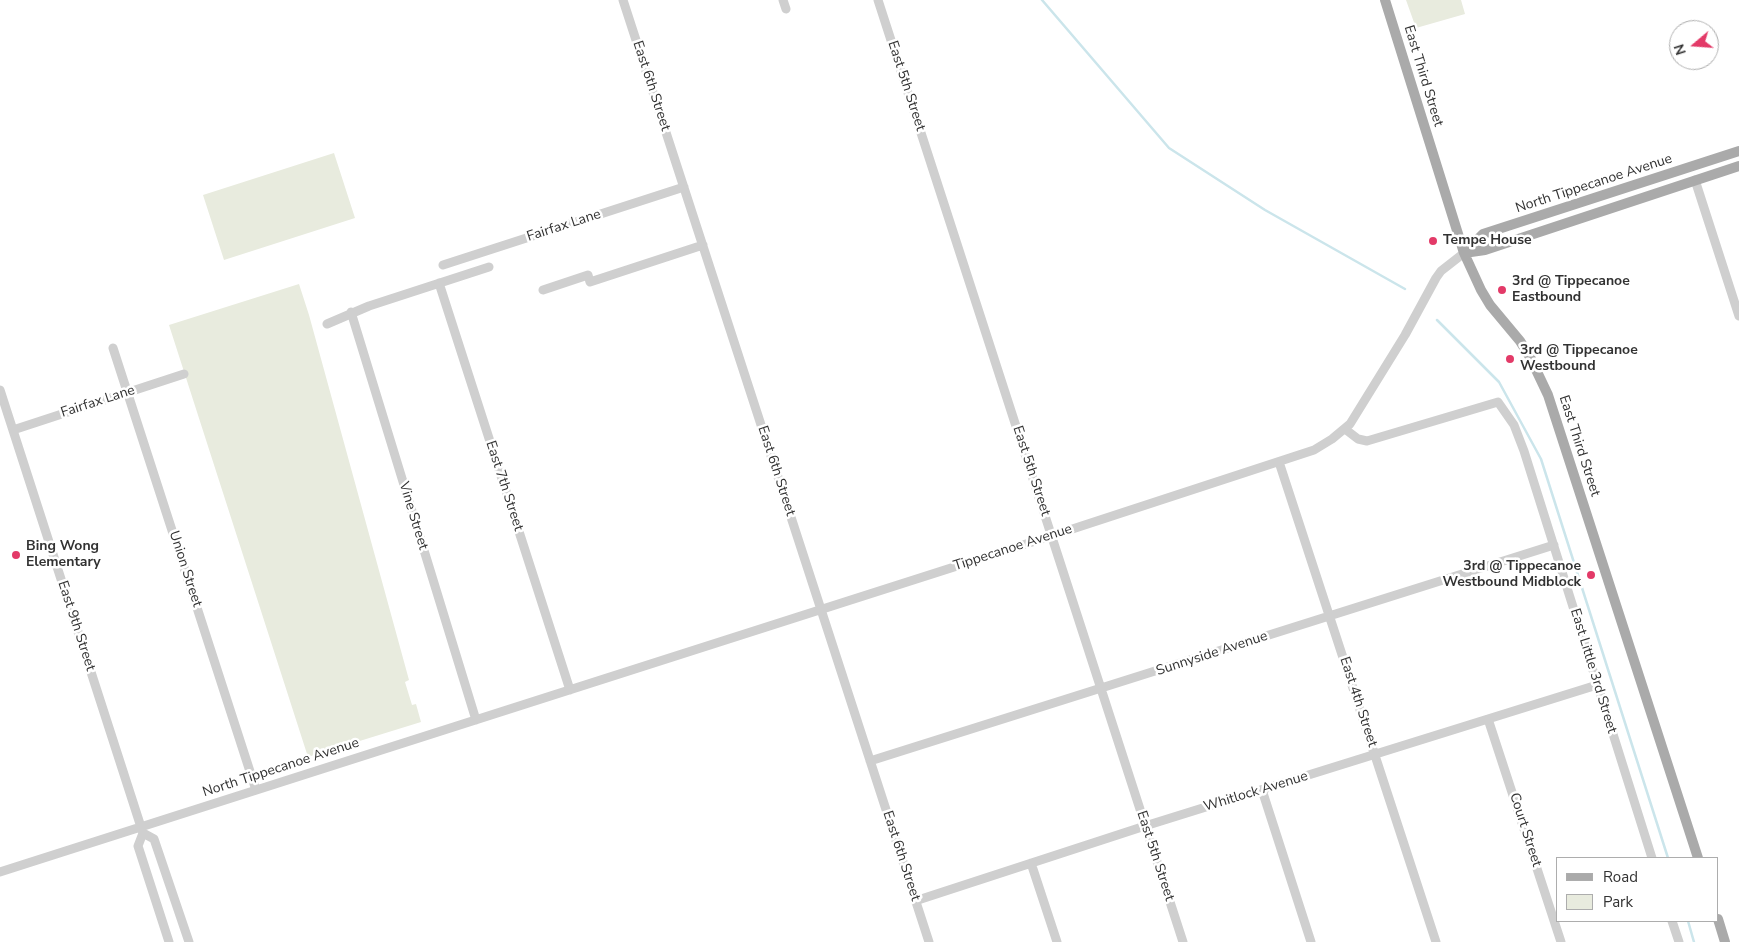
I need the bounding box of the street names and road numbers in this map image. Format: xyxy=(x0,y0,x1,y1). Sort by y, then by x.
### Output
street label: East Third Street xyxy=(1400,23,1446,129)
street label: East 6th Street xyxy=(629,39,673,133)
street label: East 5th Street xyxy=(884,39,928,133)
street label: North Tippecanoe Avenue xyxy=(1514,151,1674,217)
street label: Fairfax Lane xyxy=(525,206,603,246)
street label: Fairfax Lane xyxy=(59,382,137,422)
street label: East Third Street xyxy=(1555,393,1603,499)
street label: East 6th Street xyxy=(754,424,798,518)
street label: East 5th Street xyxy=(1009,424,1053,518)
street label: East 7th Street xyxy=(482,439,526,533)
street label: Vine Street xyxy=(395,480,431,552)
street label: Tippecanoe Avenue xyxy=(952,521,1074,575)
street label: Union Street xyxy=(165,529,205,609)
street label: East 9th Street xyxy=(54,579,98,673)
street label: East Little 3rd Street xyxy=(1566,607,1620,735)
street label: Sunnyside Avenue xyxy=(1154,628,1270,680)
street label: East 4th Street xyxy=(1336,655,1380,749)
street label: North Tippecanoe Avenue xyxy=(201,735,361,801)
street label: Whitlock Avenue xyxy=(1202,768,1310,816)
street label: Court Street xyxy=(1505,791,1545,869)
street label: East 6th Street xyxy=(879,809,923,903)
street label: East 5th Street xyxy=(1133,809,1177,903)

